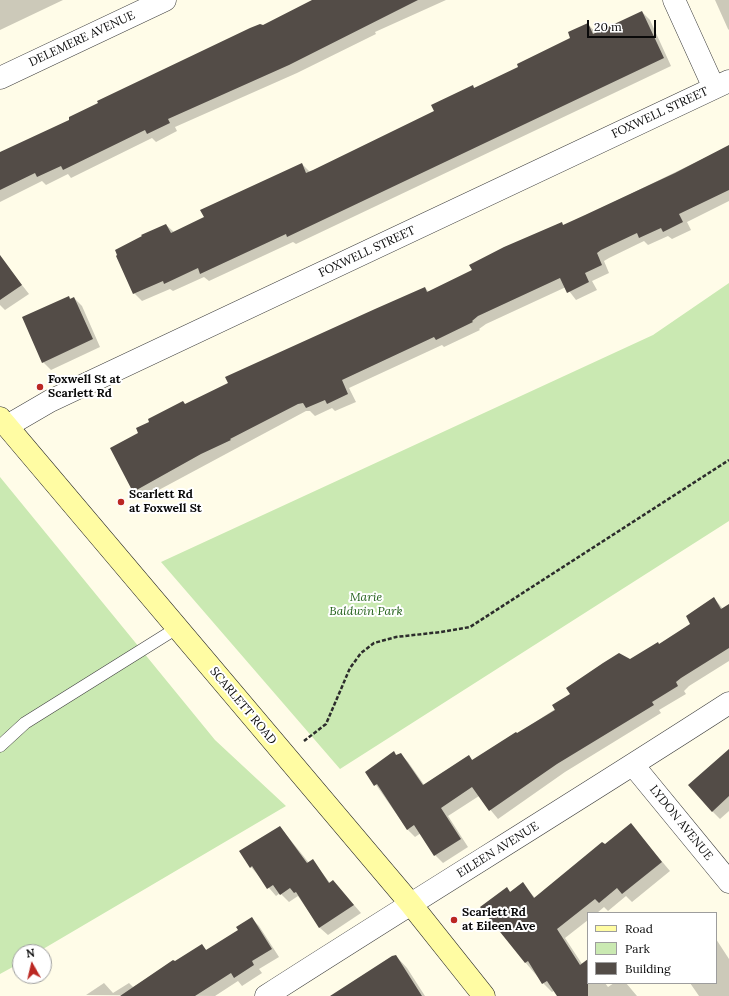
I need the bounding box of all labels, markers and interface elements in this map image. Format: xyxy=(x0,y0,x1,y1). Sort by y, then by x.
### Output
street label: DELEMERE AVENUE xyxy=(27,8,137,70)
scale bar xyxy=(589,12,658,38)
text: 20 m xyxy=(594,19,622,34)
street label: FOXWELL STREET xyxy=(609,84,711,142)
street label: FOXWELL STREET xyxy=(316,223,418,281)
place label: Foxwell St at Scarlett Rd xyxy=(48,373,121,401)
marker: Foxwell St at Scarlett Rd xyxy=(35,382,45,392)
place label: Scarlett Rd at Foxwell St xyxy=(129,488,202,516)
marker: Scarlett Rd at Foxwell St xyxy=(116,497,126,507)
park label: Marie Baldwin Park xyxy=(329,591,403,619)
street label: SCARLETT ROAD xyxy=(207,664,279,748)
street label: LYDON AVENUE xyxy=(646,783,716,863)
street label: EILEEN AVENUE xyxy=(454,819,542,881)
place label: Scarlett Rd at Eileen Ave xyxy=(462,906,535,934)
legend xyxy=(587,912,717,984)
marker: Scarlett Rd at Eileen Ave xyxy=(449,915,459,925)
text: Road xyxy=(625,921,653,936)
text: Park xyxy=(625,941,650,956)
north arrow xyxy=(12,944,52,984)
text: N xyxy=(25,946,36,961)
text: Building xyxy=(625,961,671,976)

